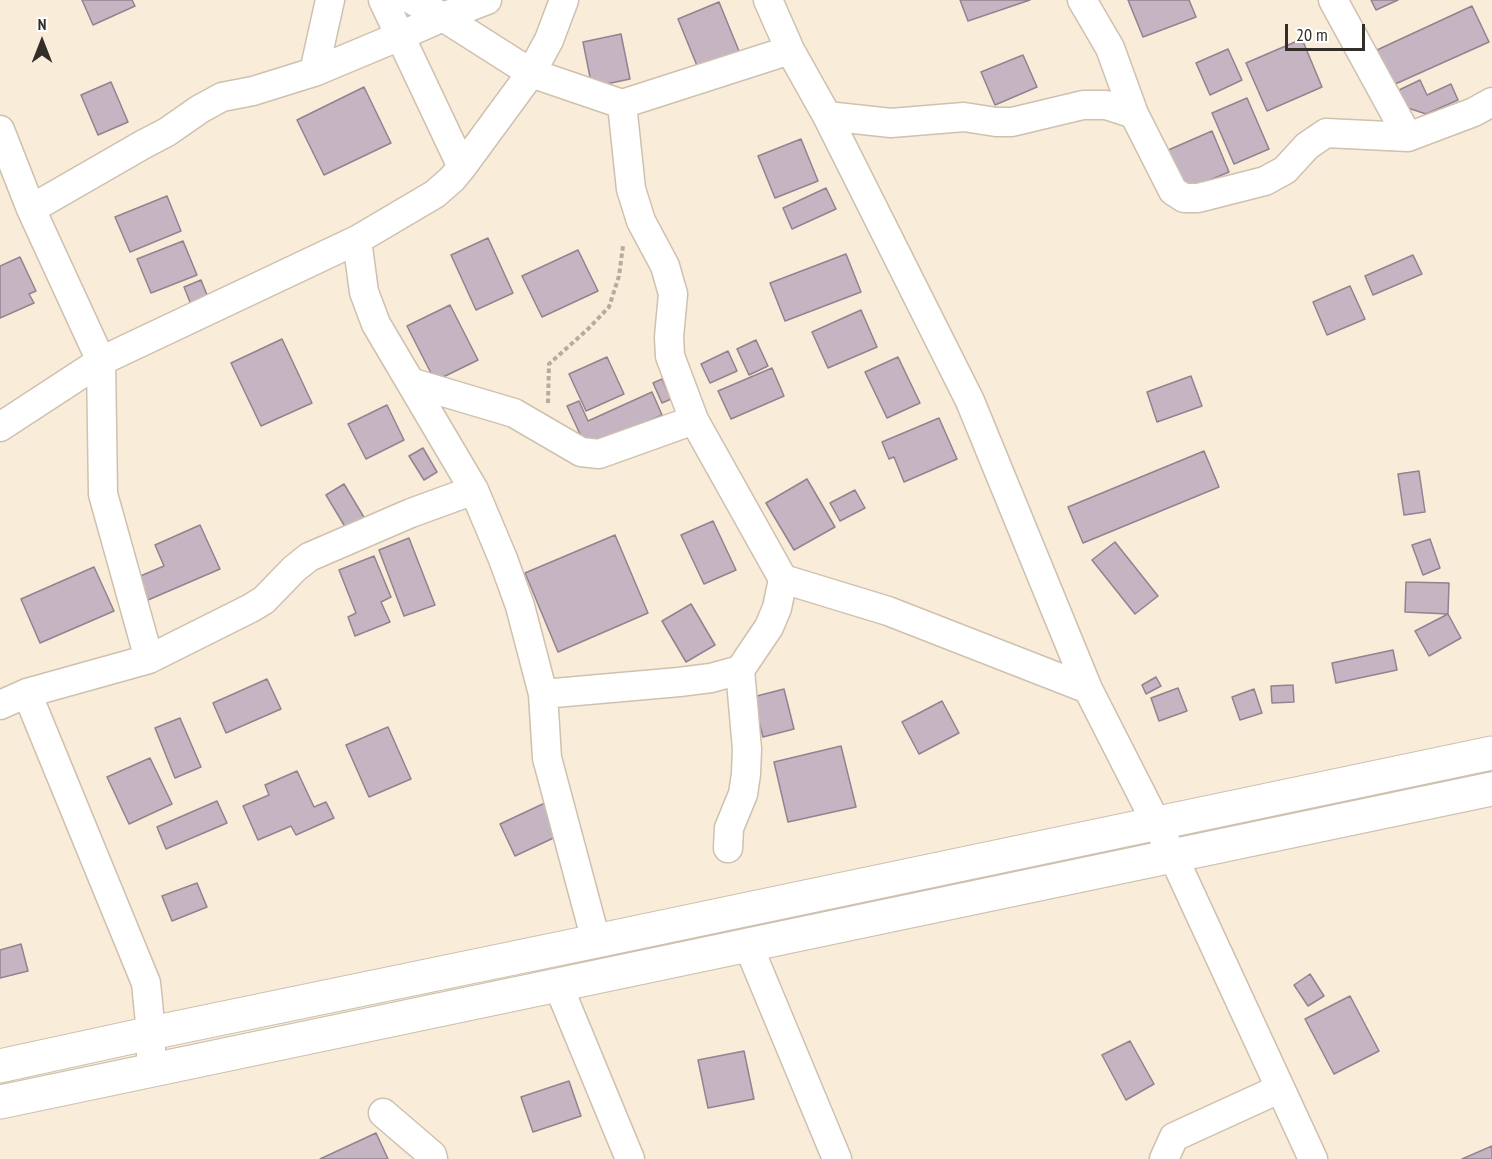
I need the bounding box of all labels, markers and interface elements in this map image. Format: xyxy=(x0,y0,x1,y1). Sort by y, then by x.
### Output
north arrow xyxy=(12,12,72,72)
scale bar xyxy=(1288,12,1368,50)
text: N xyxy=(38,14,46,34)
text: 20 m xyxy=(1296,23,1328,46)

